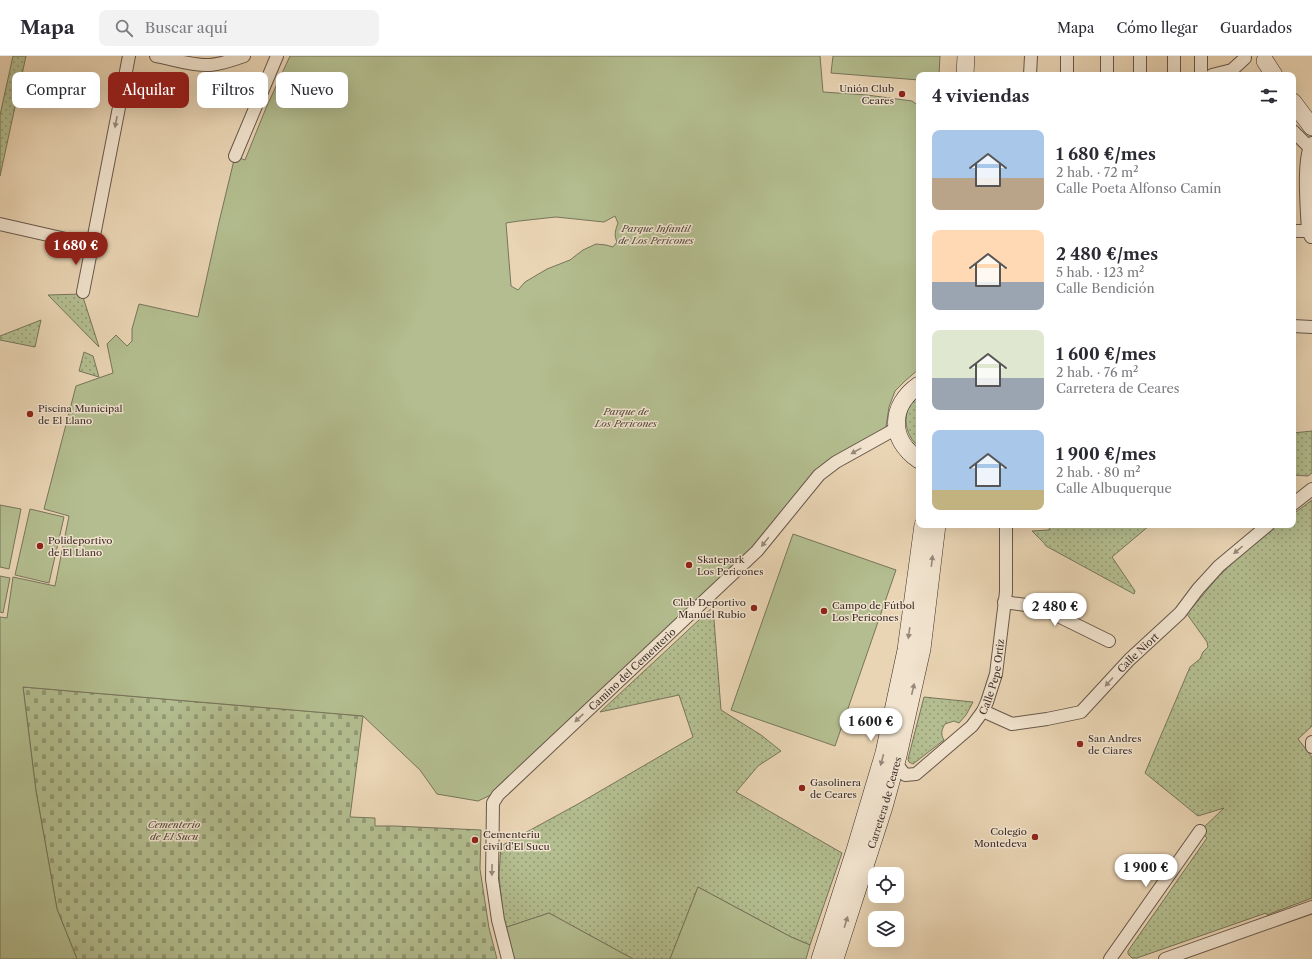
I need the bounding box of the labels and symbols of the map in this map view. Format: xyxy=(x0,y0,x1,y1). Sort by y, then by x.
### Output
place label: Unión Club Ceares xyxy=(839,82,894,107)
marker: Unión Club Ceares xyxy=(897,89,907,99)
one-way arrow xyxy=(113,116,119,128)
park label: Parque Infantil de Los Pericones xyxy=(618,222,694,247)
pin: 1 680 € xyxy=(39,232,113,266)
place label: Piscina Municipal de El Llano xyxy=(38,402,123,427)
park label: Parque de Los Pericones xyxy=(594,405,658,430)
marker: Piscina Municipal de El Llano xyxy=(25,409,35,419)
one-way arrow xyxy=(850,447,862,454)
place label: Polideportivo de El Llano xyxy=(48,534,112,559)
one-way arrow xyxy=(760,536,769,547)
marker: Polideportivo de El Llano xyxy=(35,541,45,551)
one-way arrow xyxy=(1233,546,1244,555)
place label: Skatepark Los Pericones xyxy=(697,553,764,578)
one-way arrow xyxy=(929,555,936,567)
marker: Skatepark Los Pericones xyxy=(684,560,694,570)
pin: 2 480 € xyxy=(1018,593,1092,627)
place label: Club Deportivo Manuel Rubio xyxy=(673,596,746,621)
place label: Campo de Fútbol Los Pericones xyxy=(832,599,915,624)
marker: Club Deportivo Manuel Rubio xyxy=(749,603,759,613)
marker: Campo de Fútbol Los Pericones xyxy=(819,606,829,616)
street label: Camino del Cementerio xyxy=(586,625,678,713)
one-way arrow xyxy=(905,627,912,639)
street label: Calle Niort xyxy=(1114,629,1161,675)
street label: Calle Pepe Ortiz xyxy=(976,638,1007,717)
one-way arrow xyxy=(1104,677,1113,688)
one-way arrow xyxy=(910,683,916,695)
pin: 1 600 € xyxy=(834,708,908,742)
one-way arrow xyxy=(575,713,584,722)
place label: San Andres de Ciares xyxy=(1088,732,1142,757)
marker: San Andres de Ciares xyxy=(1075,739,1085,749)
one-way arrow xyxy=(879,754,885,766)
street label: Carretera de Ceares xyxy=(865,755,904,850)
place label: Gasolinera de Ceares xyxy=(810,776,862,801)
marker: Gasolinera de Ceares xyxy=(797,783,807,793)
park label: Cementerio de El Sucu xyxy=(148,818,201,843)
place label: Colegio Montedeva xyxy=(974,825,1028,850)
place label: Cementeriu civil d'El Sucu xyxy=(483,828,550,853)
marker: Colegio Montedeva xyxy=(1030,832,1040,842)
marker: Cementeriu civil d'El Sucu xyxy=(470,835,480,845)
pin: 1 900 € xyxy=(1109,854,1183,888)
one-way arrow xyxy=(489,864,495,877)
one-way arrow xyxy=(843,915,849,927)

